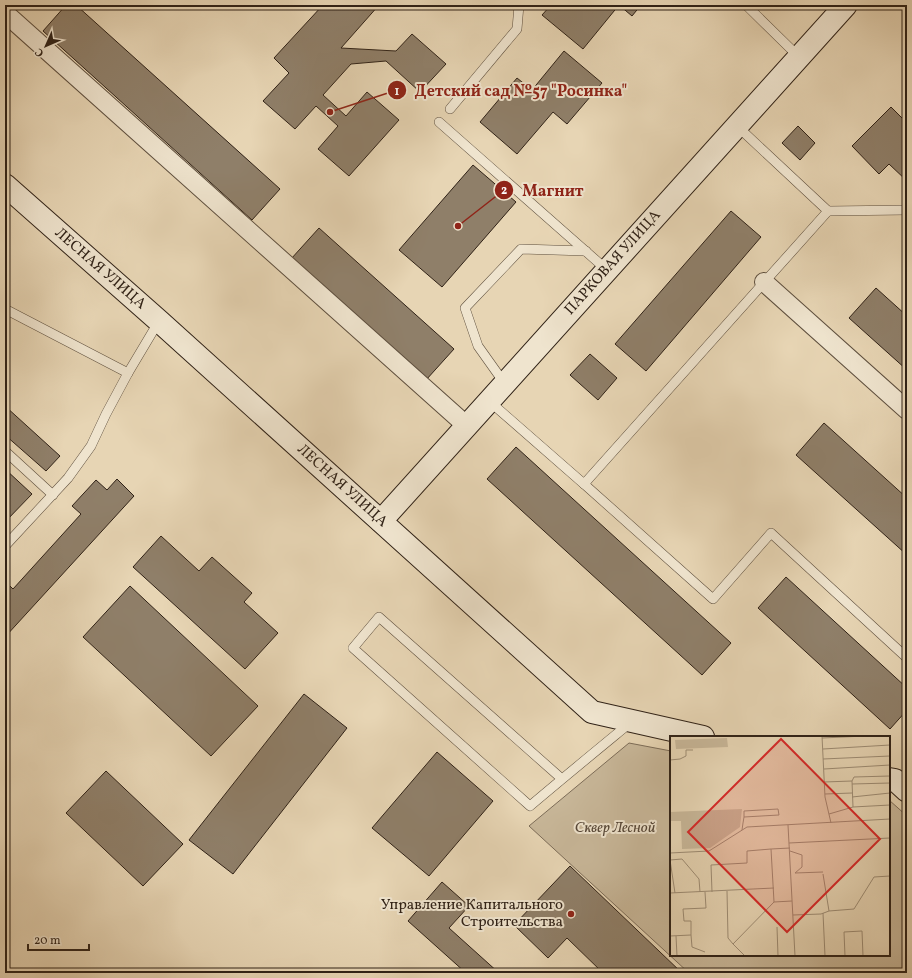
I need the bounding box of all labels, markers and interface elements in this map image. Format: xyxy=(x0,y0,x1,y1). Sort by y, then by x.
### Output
north arrow xyxy=(26,26,66,66)
text: С xyxy=(32,44,48,60)
callout: Детский сад №57 "Росинка" xyxy=(387,76,636,104)
text: Детский сад №57 "Росинка" xyxy=(415,81,627,103)
text: 1 xyxy=(395,84,400,100)
callout: Магнит xyxy=(494,176,591,204)
text: Магнит xyxy=(522,181,584,203)
text: 2 xyxy=(501,183,507,199)
street label: ПАРКОВАЯ УЛИЦА xyxy=(560,205,666,320)
street label: ЛЕСНАЯ УЛИЦА xyxy=(50,223,151,315)
street label: ЛЕСНАЯ УЛИЦА xyxy=(292,440,392,533)
inset map xyxy=(670,736,890,956)
park label: Сквер Лесной xyxy=(575,818,656,839)
place label: Управление Капитального Строительства xyxy=(381,895,563,933)
marker: Управление Капитального Строительства xyxy=(566,909,576,919)
scale bar xyxy=(28,926,89,952)
text: 20 m xyxy=(34,933,61,949)

